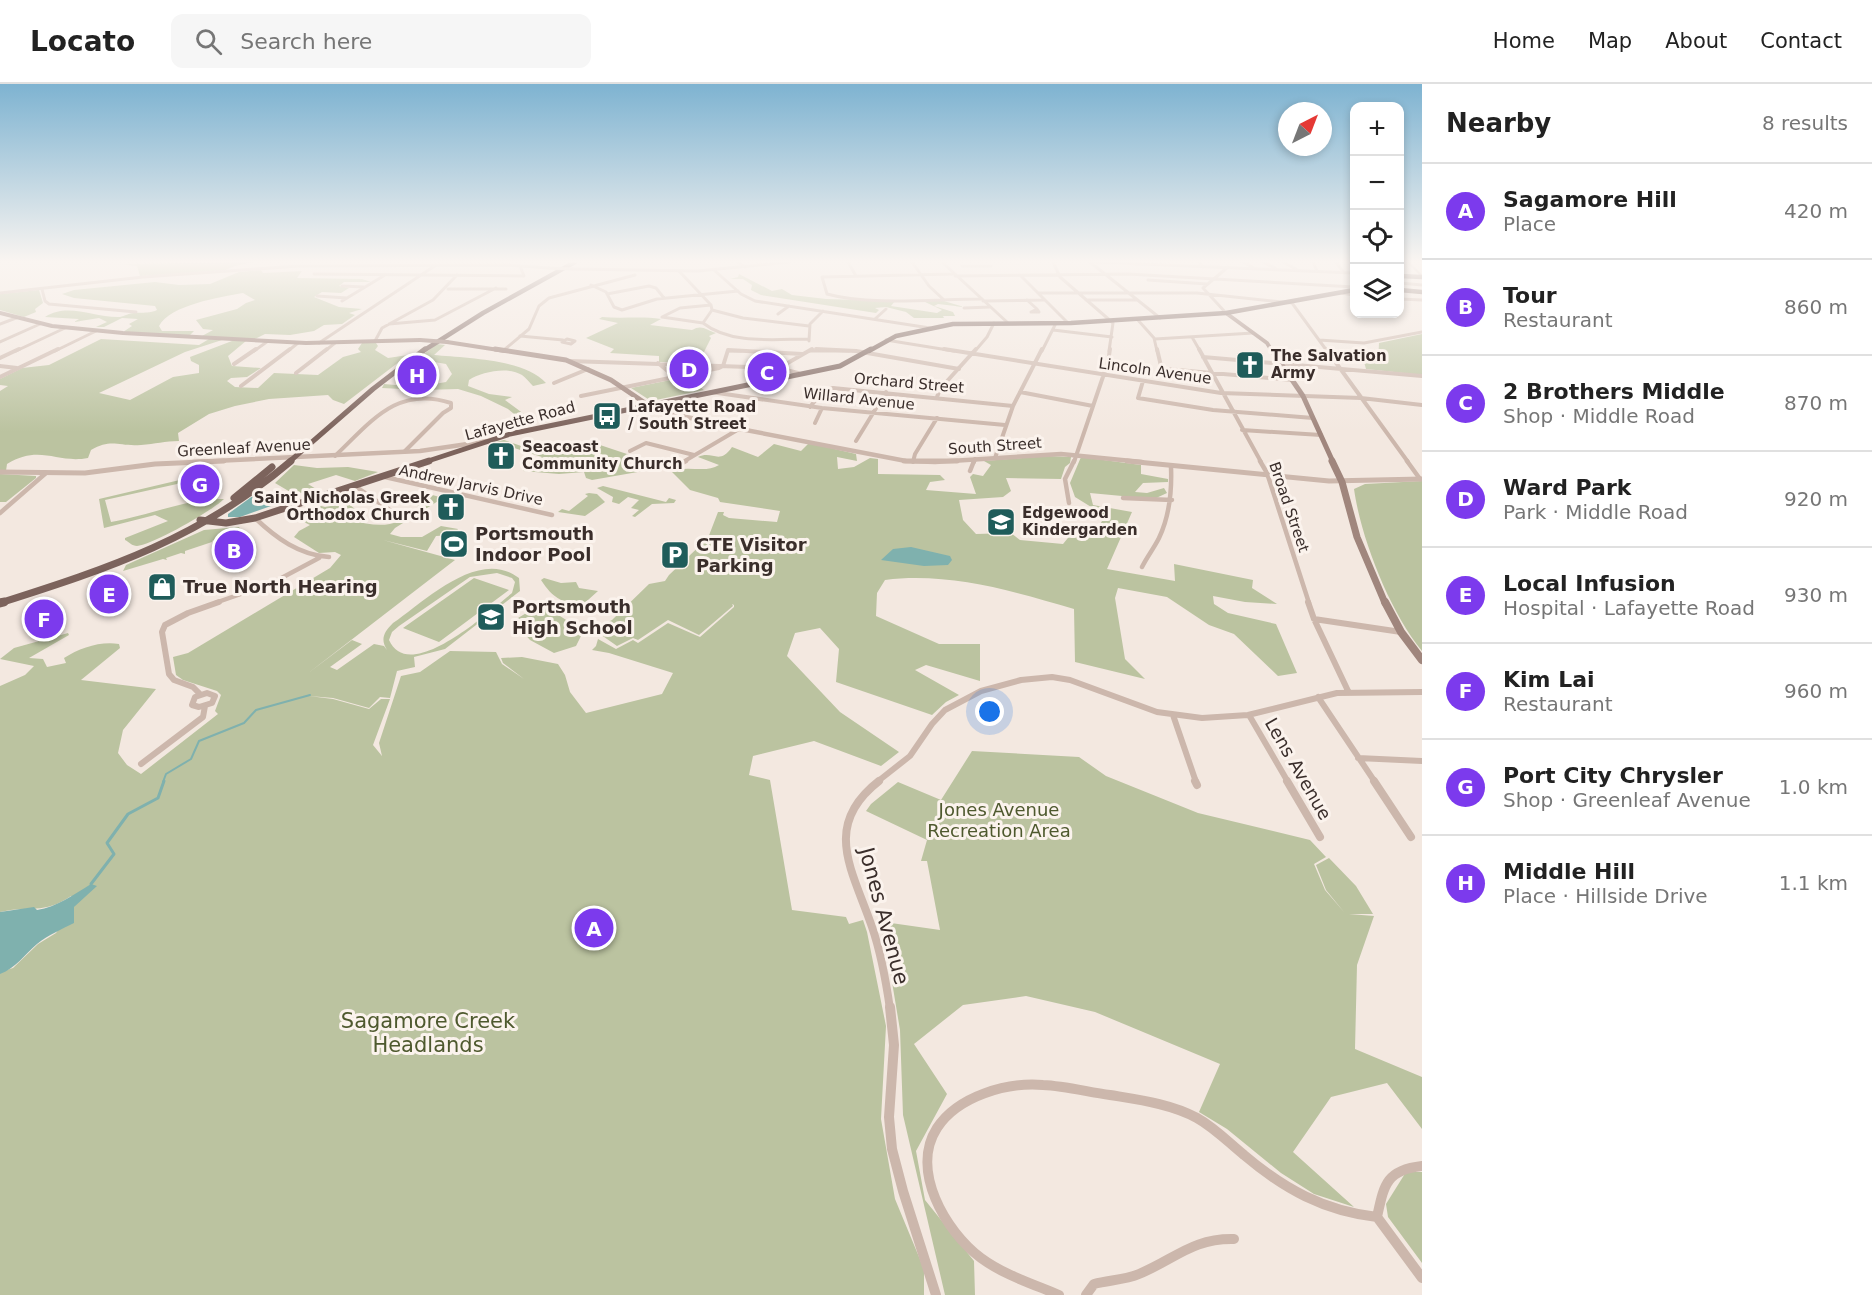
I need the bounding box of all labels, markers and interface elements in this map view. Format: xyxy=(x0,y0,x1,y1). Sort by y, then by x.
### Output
search box xyxy=(171,14,591,68)
text: Locato xyxy=(30,25,135,58)
icon: search xyxy=(192,25,225,58)
text: Search here xyxy=(240,29,372,54)
text: Home xyxy=(1493,29,1555,53)
text: Map xyxy=(1588,29,1632,53)
text: About xyxy=(1665,29,1727,53)
text: Contact xyxy=(1760,29,1842,53)
north arrow xyxy=(1278,102,1332,156)
map controls xyxy=(1350,102,1404,318)
button: + xyxy=(1350,102,1404,156)
text: Nearby xyxy=(1446,108,1551,138)
text: 8 results xyxy=(1762,111,1848,135)
button: − xyxy=(1350,156,1404,210)
text: Sagamore Hill xyxy=(1503,187,1677,212)
text: A xyxy=(1458,199,1473,223)
text: 420 m xyxy=(1784,199,1848,223)
button: locate xyxy=(1350,210,1404,264)
text: Place xyxy=(1503,212,1556,236)
button: layers xyxy=(1350,264,1404,318)
text: Tour xyxy=(1503,283,1557,308)
text: B xyxy=(1458,295,1473,319)
text: 860 m xyxy=(1784,295,1848,319)
text: Restaurant xyxy=(1503,308,1613,332)
pin: D xyxy=(670,346,708,392)
place label: The Salvation Army xyxy=(1271,347,1387,382)
church icon: The Salvation Army xyxy=(1234,349,1266,381)
pin: C xyxy=(748,350,786,394)
pin: H xyxy=(398,352,436,398)
street label: Lincoln Avenue xyxy=(1097,354,1213,388)
street label: Orchard Street xyxy=(853,369,965,397)
text: 2 Brothers Middle xyxy=(1503,379,1725,404)
street label: Willard Avenue xyxy=(802,384,916,414)
text: C xyxy=(1458,391,1473,415)
text: 870 m xyxy=(1784,391,1848,415)
street label: Lafayette Road xyxy=(463,398,577,444)
place label: Lafayette Road / South Street xyxy=(628,398,756,433)
bus stop icon: Lafayette Road / South Street xyxy=(591,400,623,432)
text: Shop · Middle Road xyxy=(1503,404,1695,428)
street label: South Street xyxy=(948,434,1043,458)
street label: Greenleaf Avenue xyxy=(177,436,311,460)
place label: Seacoast Community Church xyxy=(522,438,683,473)
church icon: Seacoast Community Church xyxy=(485,440,517,472)
street label: Broad Street xyxy=(1265,459,1313,555)
street label: Andrew Jarvis Drive xyxy=(397,461,545,509)
pin: G xyxy=(180,462,220,506)
text: Ward Park xyxy=(1503,475,1631,500)
text: D xyxy=(1457,487,1474,511)
text: 920 m xyxy=(1784,487,1848,511)
place label: Saint Nicholas Greek Orthodox Church xyxy=(254,489,431,524)
church icon: Saint Nicholas Greek Orthodox Church xyxy=(435,491,467,523)
text: Park · Middle Road xyxy=(1503,500,1688,524)
place label: Edgewood Kindergarden xyxy=(1022,504,1138,539)
school or university icon: Edgewood Kindergarden xyxy=(985,506,1017,538)
place label: Portsmouth Indoor Pool xyxy=(475,523,594,565)
pin: B xyxy=(214,528,254,572)
sports icon: Portsmouth Indoor Pool xyxy=(438,528,470,560)
place label: CTE Visitor Parking xyxy=(696,534,807,576)
parking icon: CTE Visitor Parking xyxy=(659,539,691,571)
shop icon: True North Hearing xyxy=(146,571,178,603)
text: Local Infusion xyxy=(1503,571,1676,596)
pin: E xyxy=(90,572,128,616)
place label: True North Hearing xyxy=(183,576,378,597)
text: E xyxy=(1459,583,1472,607)
text: 930 m xyxy=(1784,583,1848,607)
pin: F xyxy=(24,596,63,642)
place label: Portsmouth High School xyxy=(512,596,633,638)
text: Hospital · Lafayette Road xyxy=(1503,596,1755,620)
school or university icon: Portsmouth High School xyxy=(475,601,507,633)
text: Kim Lai xyxy=(1503,667,1595,692)
text: F xyxy=(1459,679,1472,703)
text: 960 m xyxy=(1784,679,1848,703)
text: Restaurant xyxy=(1503,692,1613,716)
your location xyxy=(975,697,1004,726)
street label: Lens Avenue xyxy=(1261,714,1336,823)
text: Port City Chrysler xyxy=(1503,763,1723,788)
text: G xyxy=(1457,775,1474,799)
text: 1.0 km xyxy=(1779,775,1848,799)
text: Shop · Greenleaf Avenue xyxy=(1503,788,1751,812)
park label: Jones Avenue Recreation Area xyxy=(927,799,1071,841)
street label: Jones Avenue xyxy=(854,843,914,987)
text: Middle Hill xyxy=(1503,859,1635,884)
text: H xyxy=(1457,871,1474,895)
text: 1.1 km xyxy=(1779,871,1848,895)
text: Place · Hillside Drive xyxy=(1503,884,1708,908)
pin: A xyxy=(574,906,614,950)
park label: Sagamore Creek Headlands xyxy=(341,1009,516,1057)

